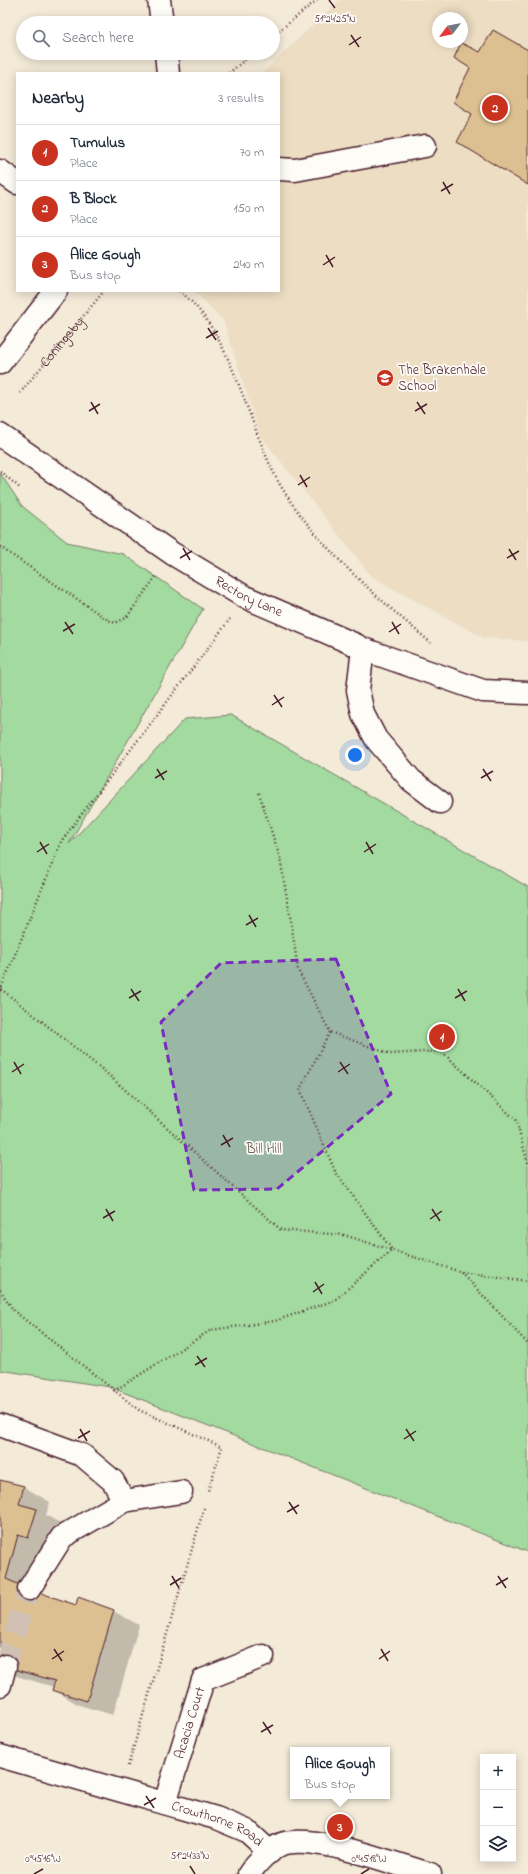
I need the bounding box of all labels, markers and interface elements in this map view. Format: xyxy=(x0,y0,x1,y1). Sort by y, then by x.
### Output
text: 51°24'25"N xyxy=(314,12,356,27)
north arrow xyxy=(432,12,468,48)
search box xyxy=(16,16,280,60)
icon: search xyxy=(30,27,52,49)
text: Search here xyxy=(62,27,134,49)
text: Nearby xyxy=(32,86,84,111)
text: 3 results xyxy=(218,89,264,108)
pin: 2 xyxy=(482,93,508,123)
text: Tumulus xyxy=(70,132,125,154)
text: 1 xyxy=(43,143,47,162)
text: 70 m xyxy=(240,143,264,162)
text: Place xyxy=(70,154,98,173)
text: B Block xyxy=(70,188,117,210)
text: 2 xyxy=(42,199,48,218)
text: 150 m xyxy=(233,199,264,218)
text: Place xyxy=(70,210,98,229)
text: Alice Gough xyxy=(70,244,141,266)
text: 3 xyxy=(42,255,48,274)
text: 240 m xyxy=(233,255,264,274)
text: Bus stop xyxy=(70,266,121,285)
street label: Coningsby xyxy=(35,312,90,372)
place label: The Brakenhale School xyxy=(398,360,487,397)
school or university icon: The Brakenhale School xyxy=(375,368,395,388)
street label: Rectory Lane xyxy=(211,571,287,623)
your location xyxy=(345,745,365,765)
pin: 1 xyxy=(429,1022,455,1052)
park label: Bill Hill xyxy=(245,1139,282,1160)
street label: Acacia Court xyxy=(169,1684,211,1761)
popup xyxy=(290,1747,390,1799)
text: Alice Gough xyxy=(305,1753,375,1775)
map controls xyxy=(480,1754,516,1862)
button: + xyxy=(480,1754,516,1790)
text: Bus stop xyxy=(305,1775,356,1794)
button: − xyxy=(480,1790,516,1826)
street label: Crowthorne Road xyxy=(169,1795,268,1852)
pin: 3 xyxy=(327,1812,353,1842)
button: layers xyxy=(480,1826,516,1862)
text: 51°24'33"N xyxy=(170,1849,210,1864)
text: 0°45'16"W xyxy=(25,1852,61,1867)
text: 0°45'18"W xyxy=(352,1852,387,1867)

